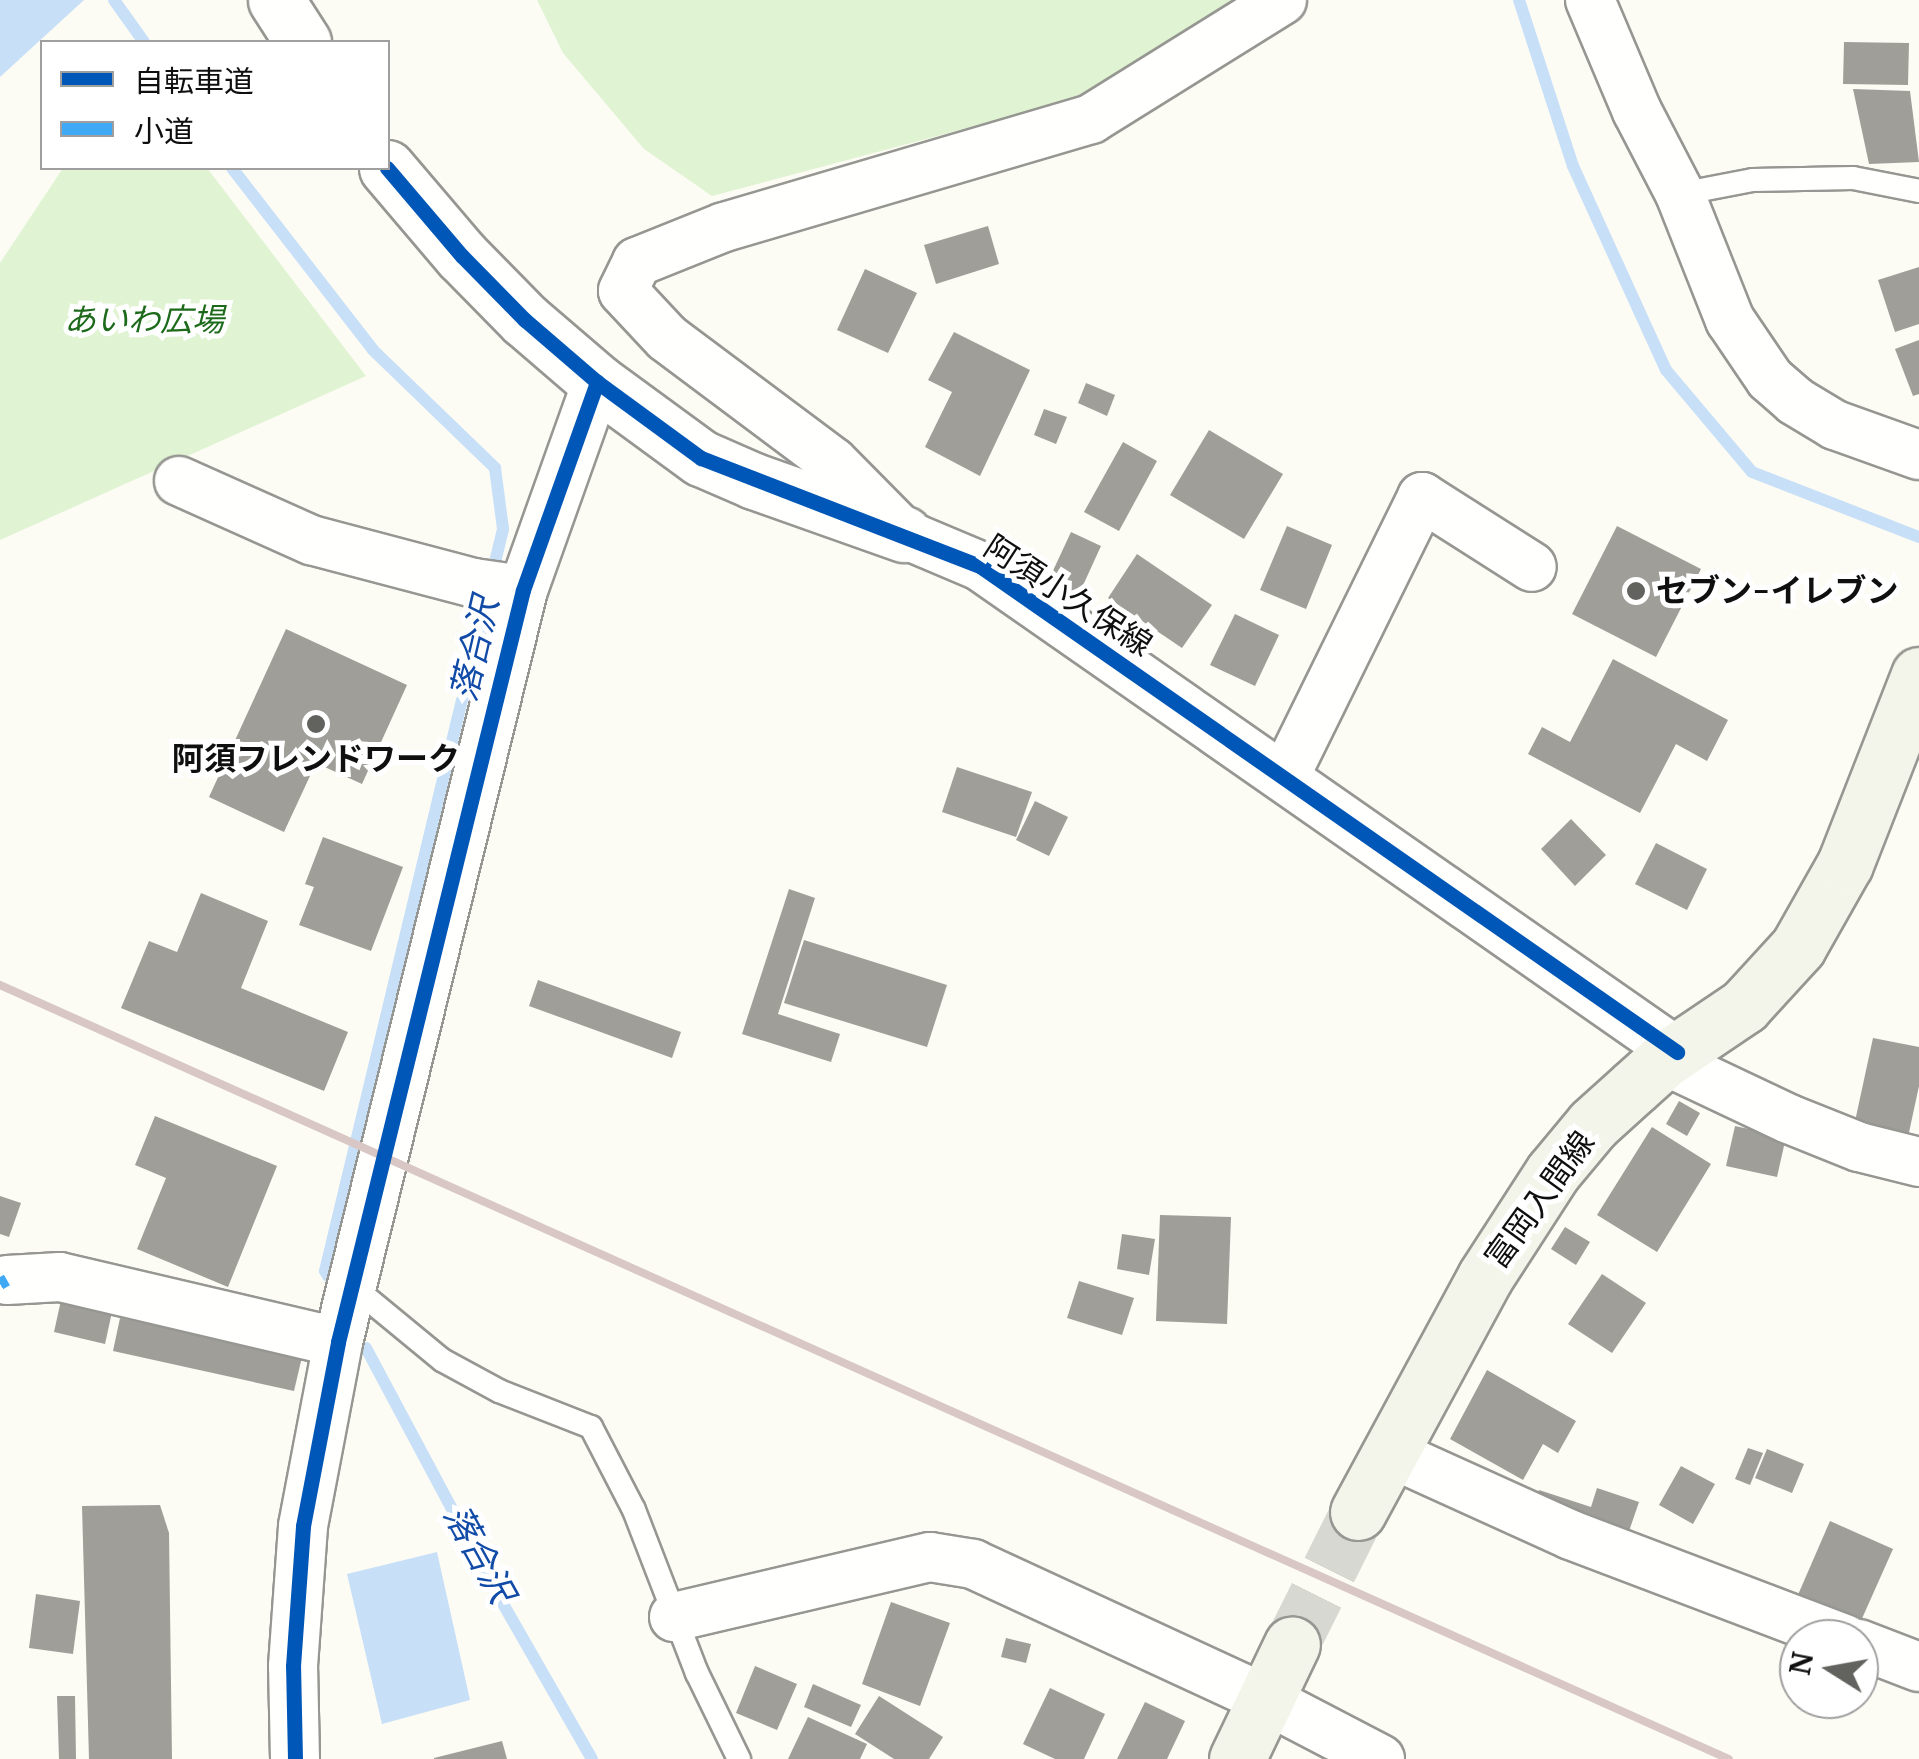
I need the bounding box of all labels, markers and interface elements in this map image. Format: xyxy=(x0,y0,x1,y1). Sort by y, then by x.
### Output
legend xyxy=(40,40,390,170)
text: 自転車道 xyxy=(134,62,254,100)
text: 小道 xyxy=(134,112,194,150)
park label: あいわ広場 xyxy=(64,301,224,339)
street label: 阿須小久保線 xyxy=(977,528,1159,664)
place label: セブン-イレブン xyxy=(1656,572,1898,610)
marker: セブン-イレブン xyxy=(1625,580,1647,602)
water label: 落合沢 xyxy=(443,593,507,705)
marker: 阿須フレンドワーク xyxy=(305,713,327,735)
place label: 阿須フレンドワーク xyxy=(172,740,460,778)
street label: 富岡入間線 xyxy=(1477,1124,1603,1276)
water label: 落合沢 xyxy=(435,1498,523,1610)
north arrow xyxy=(1779,1619,1879,1719)
text: N xyxy=(1782,1649,1821,1678)

